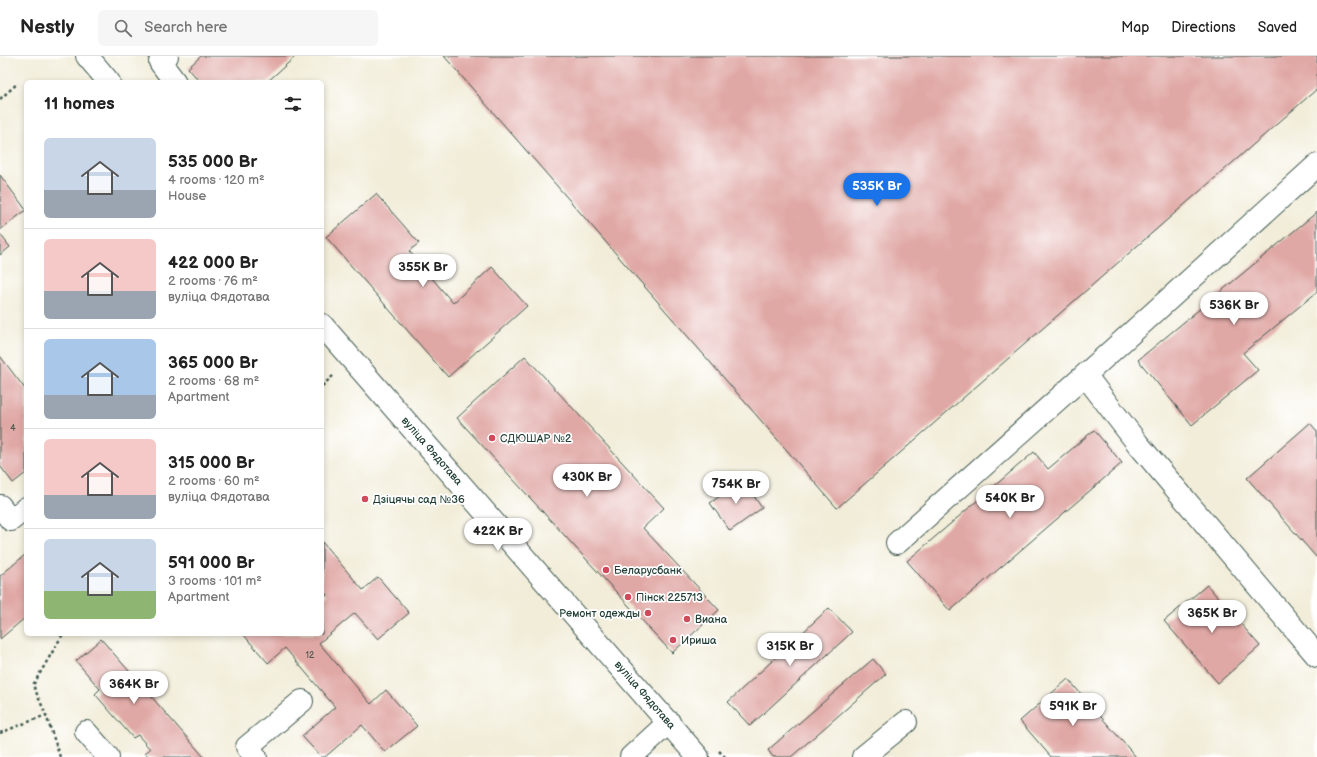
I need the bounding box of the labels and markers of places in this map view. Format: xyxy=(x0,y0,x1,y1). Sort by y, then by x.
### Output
pin: 535K Br xyxy=(840,173,914,207)
pin: 355K Br xyxy=(386,254,460,288)
pin: 536K Br xyxy=(1197,292,1271,326)
place label: СДЮШАР №2 xyxy=(500,432,572,445)
marker: СДЮШАР №2 xyxy=(487,433,497,443)
pin: 430K Br xyxy=(550,464,624,498)
pin: 754K Br xyxy=(699,471,773,505)
pin: 540K Br xyxy=(973,485,1047,519)
place label: Дзіцячы сад №36 xyxy=(373,493,465,506)
marker: Дзіцячы сад №36 xyxy=(360,494,370,504)
pin: 422K Br xyxy=(461,518,535,552)
place label: Беларусбанк xyxy=(614,564,682,577)
marker: Беларусбанк xyxy=(601,565,611,575)
place label: Пінск 225713 xyxy=(636,591,703,604)
marker: Пінск 225713 xyxy=(623,592,633,602)
pin: 365K Br xyxy=(1175,600,1249,634)
place label: Ремонт одежды xyxy=(559,607,640,620)
marker: Ремонт одежды xyxy=(643,608,653,618)
place label: Виана xyxy=(695,613,728,626)
marker: Виана xyxy=(682,614,692,624)
pin: 315K Br xyxy=(753,633,827,667)
place label: Ириша xyxy=(681,634,717,647)
marker: Ириша xyxy=(668,635,678,645)
pin: 364K Br xyxy=(97,671,171,705)
pin: 591K Br xyxy=(1036,693,1110,727)

